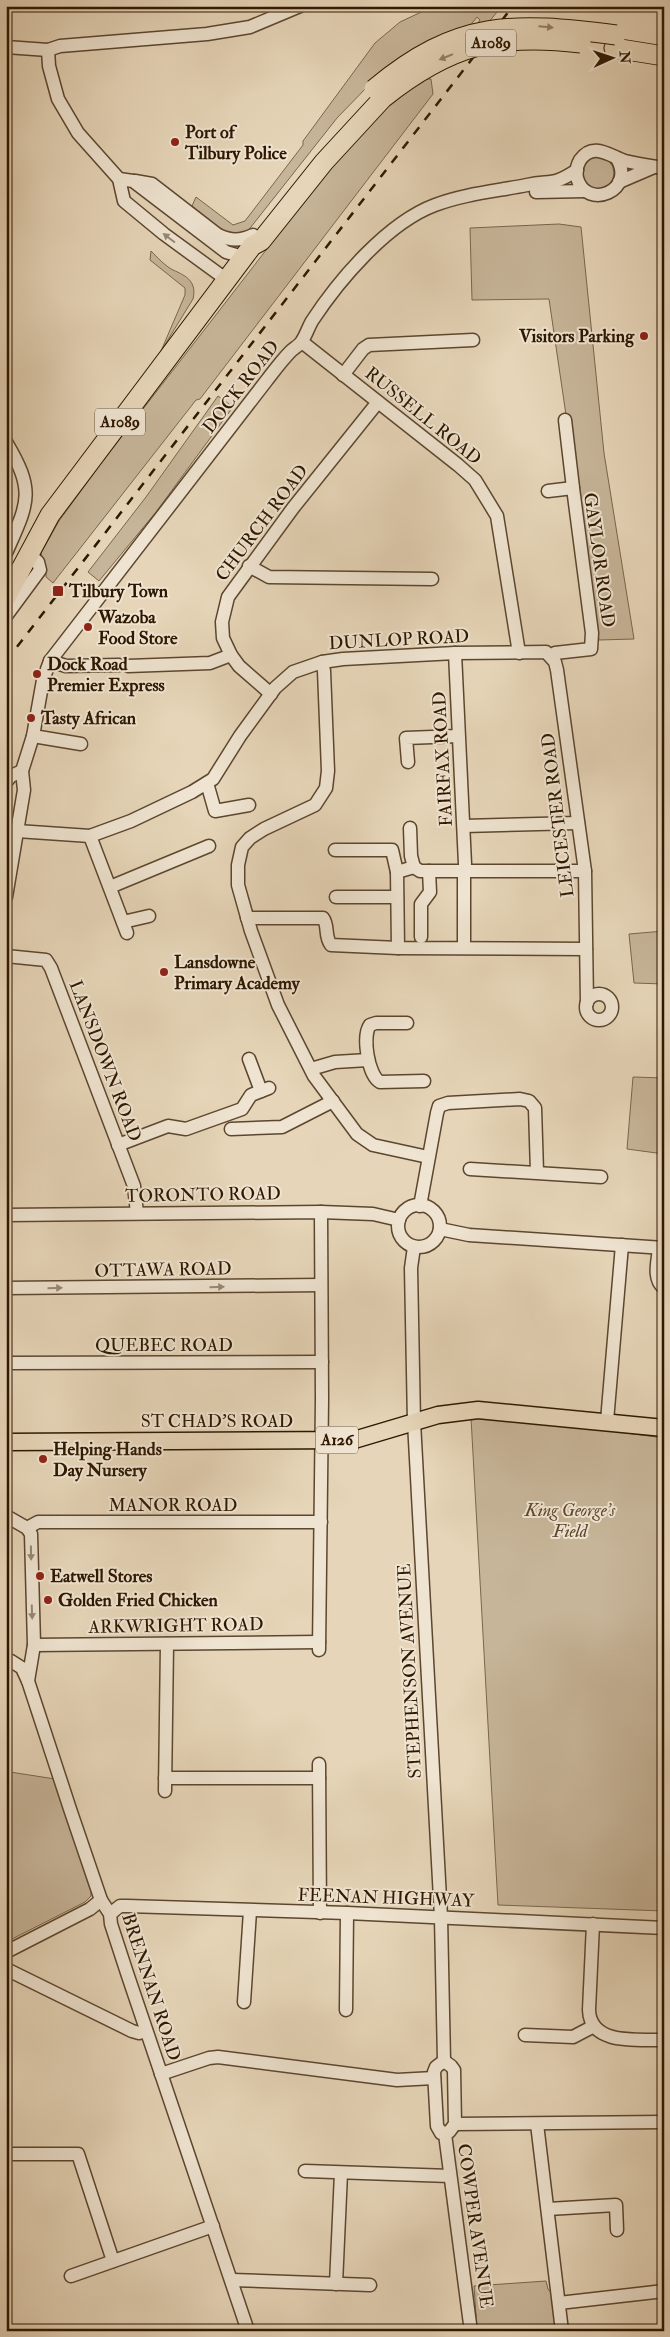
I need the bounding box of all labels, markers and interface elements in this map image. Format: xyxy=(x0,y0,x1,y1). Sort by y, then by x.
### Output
one-way arrow xyxy=(538,23,554,31)
road number: A1089 xyxy=(466,29,516,56)
north arrow xyxy=(588,32,638,82)
text: N xyxy=(616,50,633,65)
one-way arrow xyxy=(438,53,453,61)
place label: Port of Tilbury Police xyxy=(184,121,287,165)
marker: Port of Tilbury Police xyxy=(169,136,181,148)
one-way arrow xyxy=(162,233,176,243)
place label: Visitors Parking xyxy=(518,325,635,348)
marker: Visitors Parking xyxy=(638,330,650,342)
street label: DOCK ROAD xyxy=(197,336,285,438)
street label: RUSSELL ROAD xyxy=(360,362,486,470)
road number: A1089 xyxy=(95,408,145,436)
street label: CHURCH ROAD xyxy=(211,460,313,586)
street label: GAYLOR ROAD xyxy=(578,491,620,629)
place label: Tilbury Town xyxy=(68,580,169,603)
marker: Tilbury Town xyxy=(51,584,65,598)
place label: Wazoba Food Store xyxy=(97,606,178,650)
marker: Wazoba Food Store xyxy=(82,621,94,633)
street label: DUNLOP ROAD xyxy=(328,625,470,655)
place label: Dock Road Premier Express xyxy=(47,653,165,697)
marker: Dock Road Premier Express xyxy=(31,668,43,680)
street label: FAIRFAX ROAD xyxy=(428,691,458,827)
place label: Tasty African xyxy=(40,707,137,730)
marker: Tasty African xyxy=(25,712,37,724)
street label: LEICESTER ROAD xyxy=(537,732,579,898)
place label: Lansdowne Primary Academy xyxy=(174,951,301,995)
marker: Lansdowne Primary Academy xyxy=(158,966,170,978)
street label: LANSDOWN ROAD xyxy=(64,977,146,1145)
street label: TORONTO ROAD xyxy=(125,1182,281,1208)
street label: OTTAWA ROAD xyxy=(94,1257,232,1283)
one-way arrow xyxy=(210,1283,226,1291)
one-way arrow xyxy=(47,1284,63,1292)
street label: QUEBEC ROAD xyxy=(95,1334,233,1357)
street label: ST CHAD'S ROAD xyxy=(141,1410,293,1433)
road number: A126 xyxy=(316,1426,358,1454)
place label: Helping Hands Day Nursery xyxy=(53,1438,162,1482)
marker: Helping Hands Day Nursery xyxy=(37,1453,49,1465)
street label: MANOR ROAD xyxy=(109,1494,237,1517)
park label: King George's Field xyxy=(524,1499,616,1543)
one-way arrow xyxy=(27,1545,35,1561)
street label: STEPHENSON AVENUE xyxy=(393,1563,427,1779)
place label: Eatwell Stores xyxy=(50,1565,153,1588)
marker: Eatwell Stores xyxy=(34,1570,46,1582)
place label: Golden Fried Chicken xyxy=(58,1589,219,1612)
marker: Golden Fried Chicken xyxy=(42,1594,54,1606)
one-way arrow xyxy=(29,1604,37,1620)
street label: ARKWRIGHT ROAD xyxy=(87,1613,264,1639)
street label: FEENAN HIGHWAY xyxy=(297,1883,475,1913)
street label: BRENNAN ROAD xyxy=(116,1910,186,2064)
street label: COWPER AVENUE xyxy=(452,2142,498,2310)

